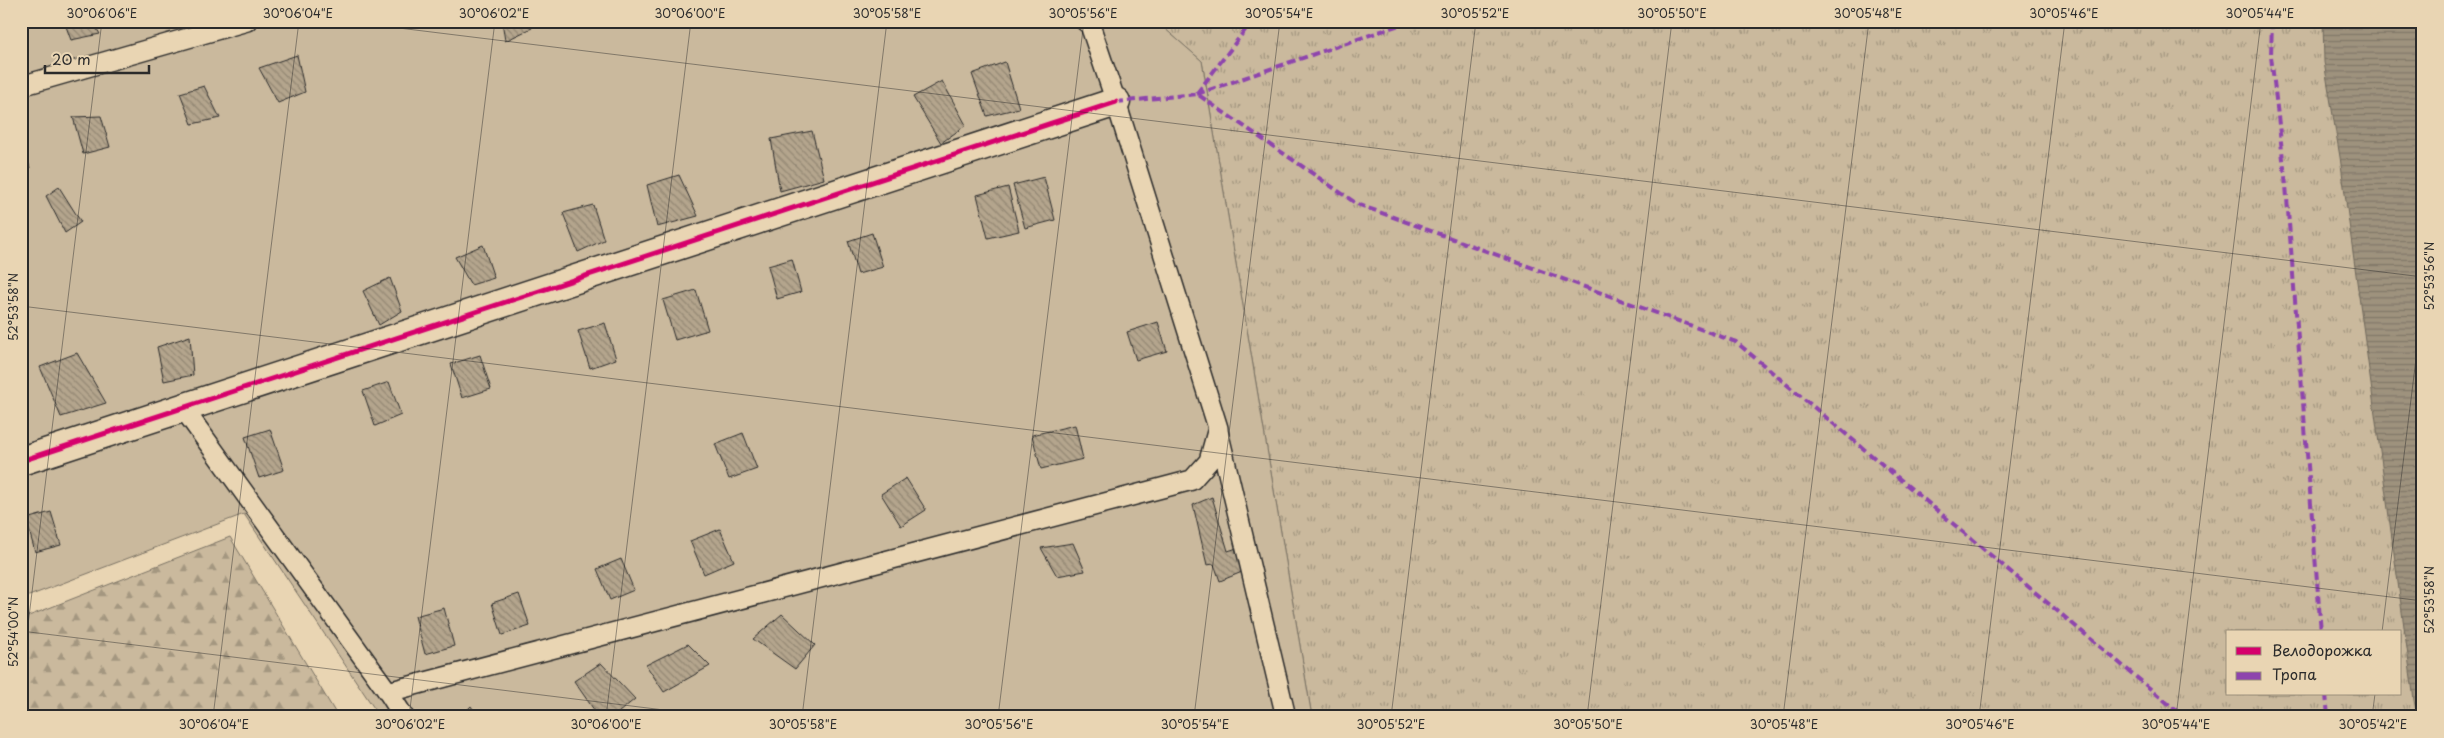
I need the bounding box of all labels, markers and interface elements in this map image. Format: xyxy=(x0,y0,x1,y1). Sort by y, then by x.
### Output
text: 30°06'06"E xyxy=(67,4,137,22)
text: 30°06'04"E xyxy=(263,4,333,22)
text: 30°06'02"E xyxy=(459,4,529,22)
text: 30°06'00"E xyxy=(654,4,726,22)
text: 30°05'58"E xyxy=(853,4,921,22)
text: 30°05'56"E xyxy=(1048,4,1118,22)
text: 30°05'54"E xyxy=(1245,4,1313,22)
text: 30°05'52"E xyxy=(1441,4,1509,22)
text: 30°05'50"E xyxy=(1637,4,1707,22)
text: 30°05'48"E xyxy=(1834,4,1902,22)
text: 30°05'46"E xyxy=(2029,4,2099,22)
text: 30°05'44"E xyxy=(2226,4,2294,22)
scale bar xyxy=(45,42,149,74)
text: 20 m xyxy=(52,47,91,70)
text: 52°53'56"N xyxy=(2420,242,2438,310)
text: 52°53'58"N xyxy=(4,273,22,341)
text: 52°53'58"N xyxy=(2420,566,2438,634)
text: 52°54'00"N xyxy=(4,597,22,667)
legend xyxy=(2226,630,2402,696)
text: Велодорожка xyxy=(2272,638,2373,661)
text: Тропа xyxy=(2272,662,2317,685)
text: 30°06'04"E xyxy=(179,715,249,733)
text: 30°06'02"E xyxy=(375,715,445,733)
text: 30°06'00"E xyxy=(570,715,642,733)
text: 30°05'58"E xyxy=(769,715,837,733)
text: 30°05'56"E xyxy=(964,715,1034,733)
text: 30°05'54"E xyxy=(1161,715,1229,733)
text: 30°05'52"E xyxy=(1357,715,1425,733)
text: 30°05'50"E xyxy=(1553,715,1623,733)
text: 30°05'48"E xyxy=(1750,715,1818,733)
text: 30°05'46"E xyxy=(1945,715,2015,733)
text: 30°05'44"E xyxy=(2142,715,2210,733)
text: 30°05'42"E xyxy=(2339,715,2407,733)

